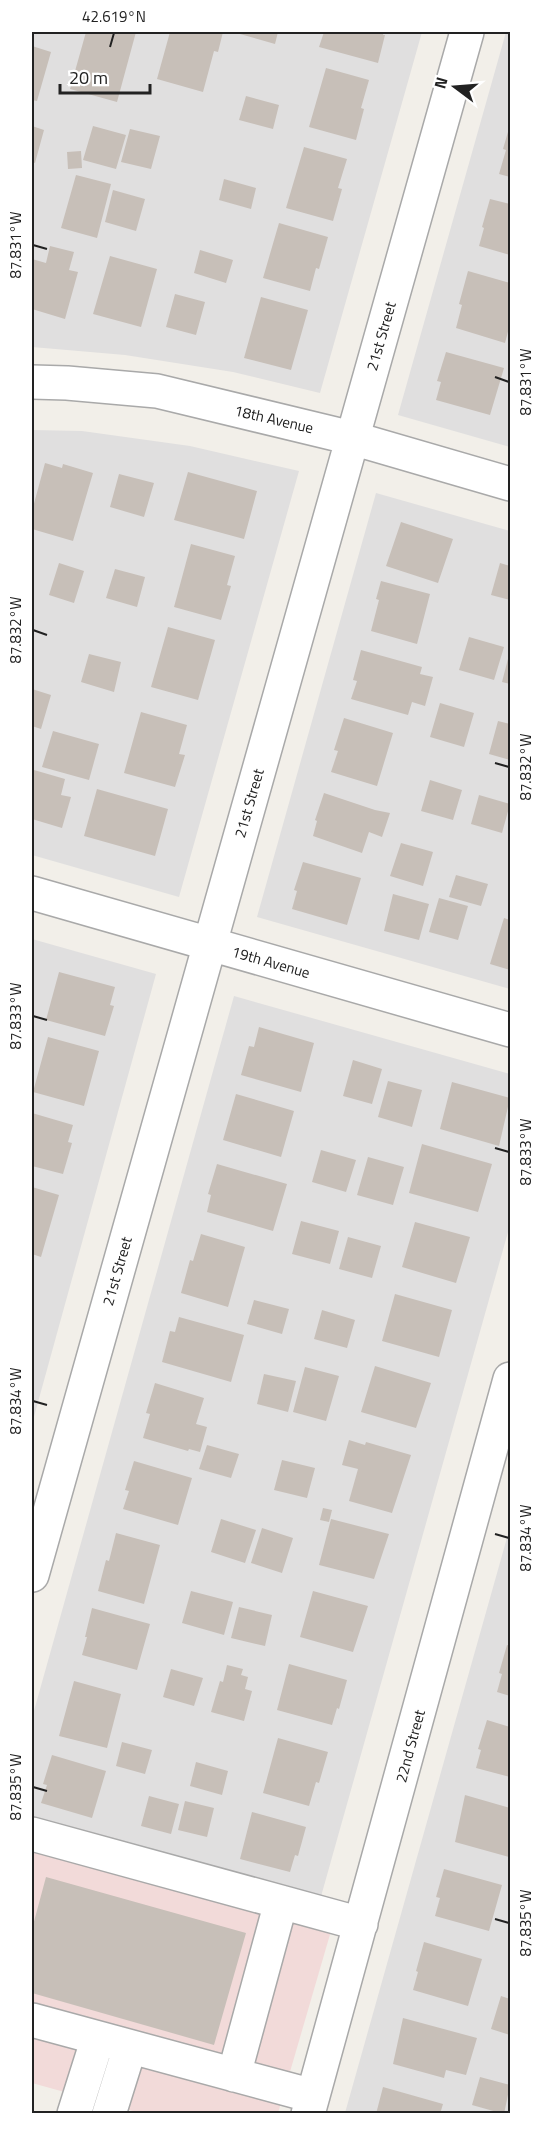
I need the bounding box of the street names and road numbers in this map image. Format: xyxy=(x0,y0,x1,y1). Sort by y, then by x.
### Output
street label: 21st Street xyxy=(360,298,402,373)
street label: 18th Avenue xyxy=(232,399,316,439)
street label: 21st Street xyxy=(228,765,270,840)
street label: 19th Avenue xyxy=(229,940,313,984)
street label: 21st Street xyxy=(96,1233,138,1308)
street label: 22nd Street xyxy=(389,1706,431,1785)

